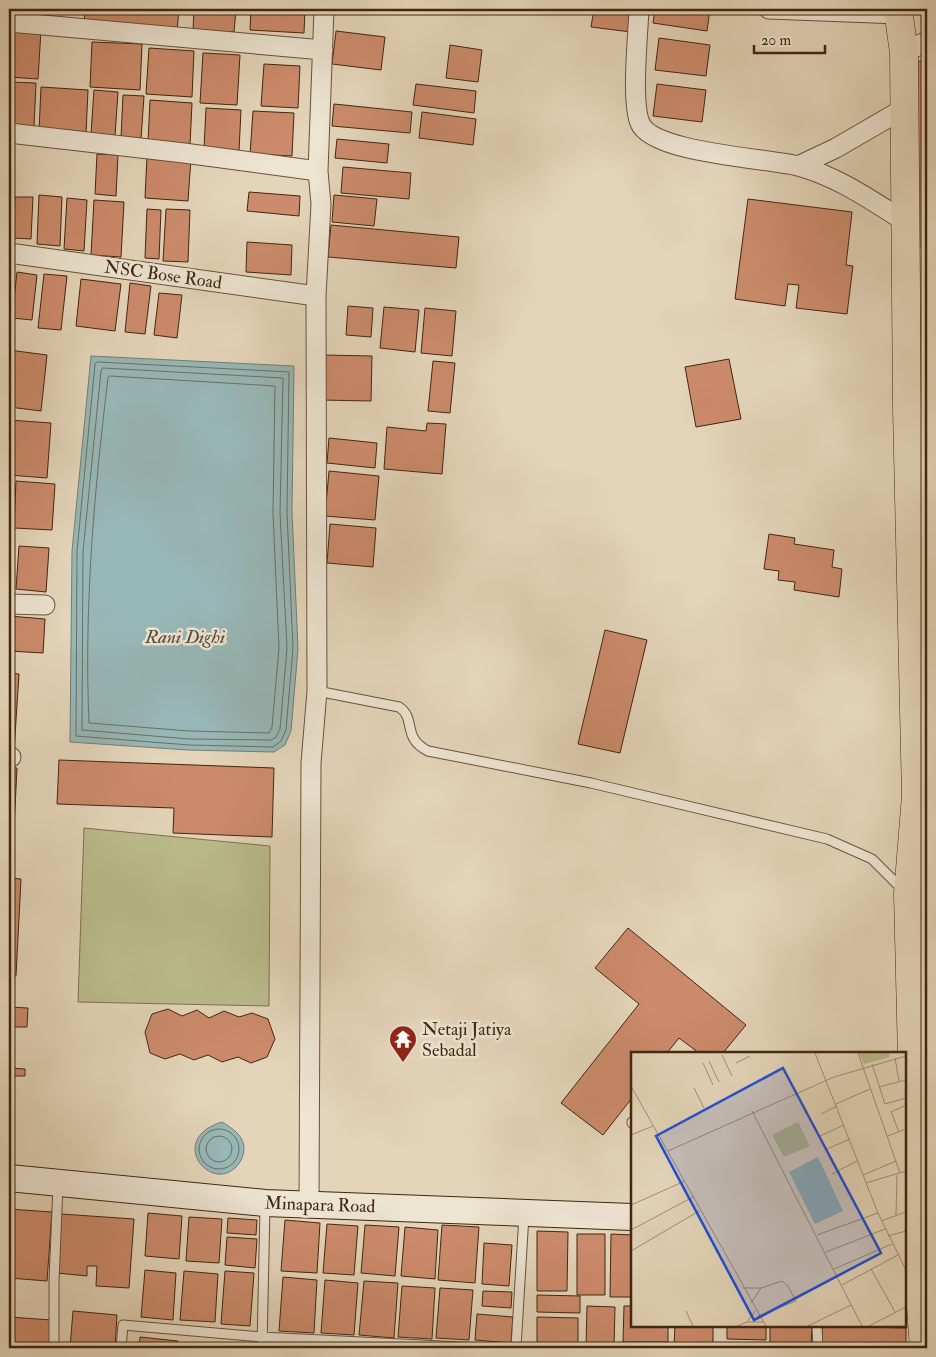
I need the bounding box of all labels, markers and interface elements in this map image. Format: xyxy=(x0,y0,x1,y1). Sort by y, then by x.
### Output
scale bar xyxy=(754,22,825,54)
text: 20 m xyxy=(761,31,791,50)
street label: NSC Bose Road xyxy=(103,255,223,295)
water label: Rani Dighi xyxy=(144,625,225,649)
place label: Netaji Jatiya Sebadal xyxy=(422,1018,512,1062)
temple icon: Netaji Jatiya Sebadal xyxy=(388,1024,418,1063)
inset map xyxy=(631,1052,906,1327)
street label: Minapara Road xyxy=(264,1192,376,1218)

